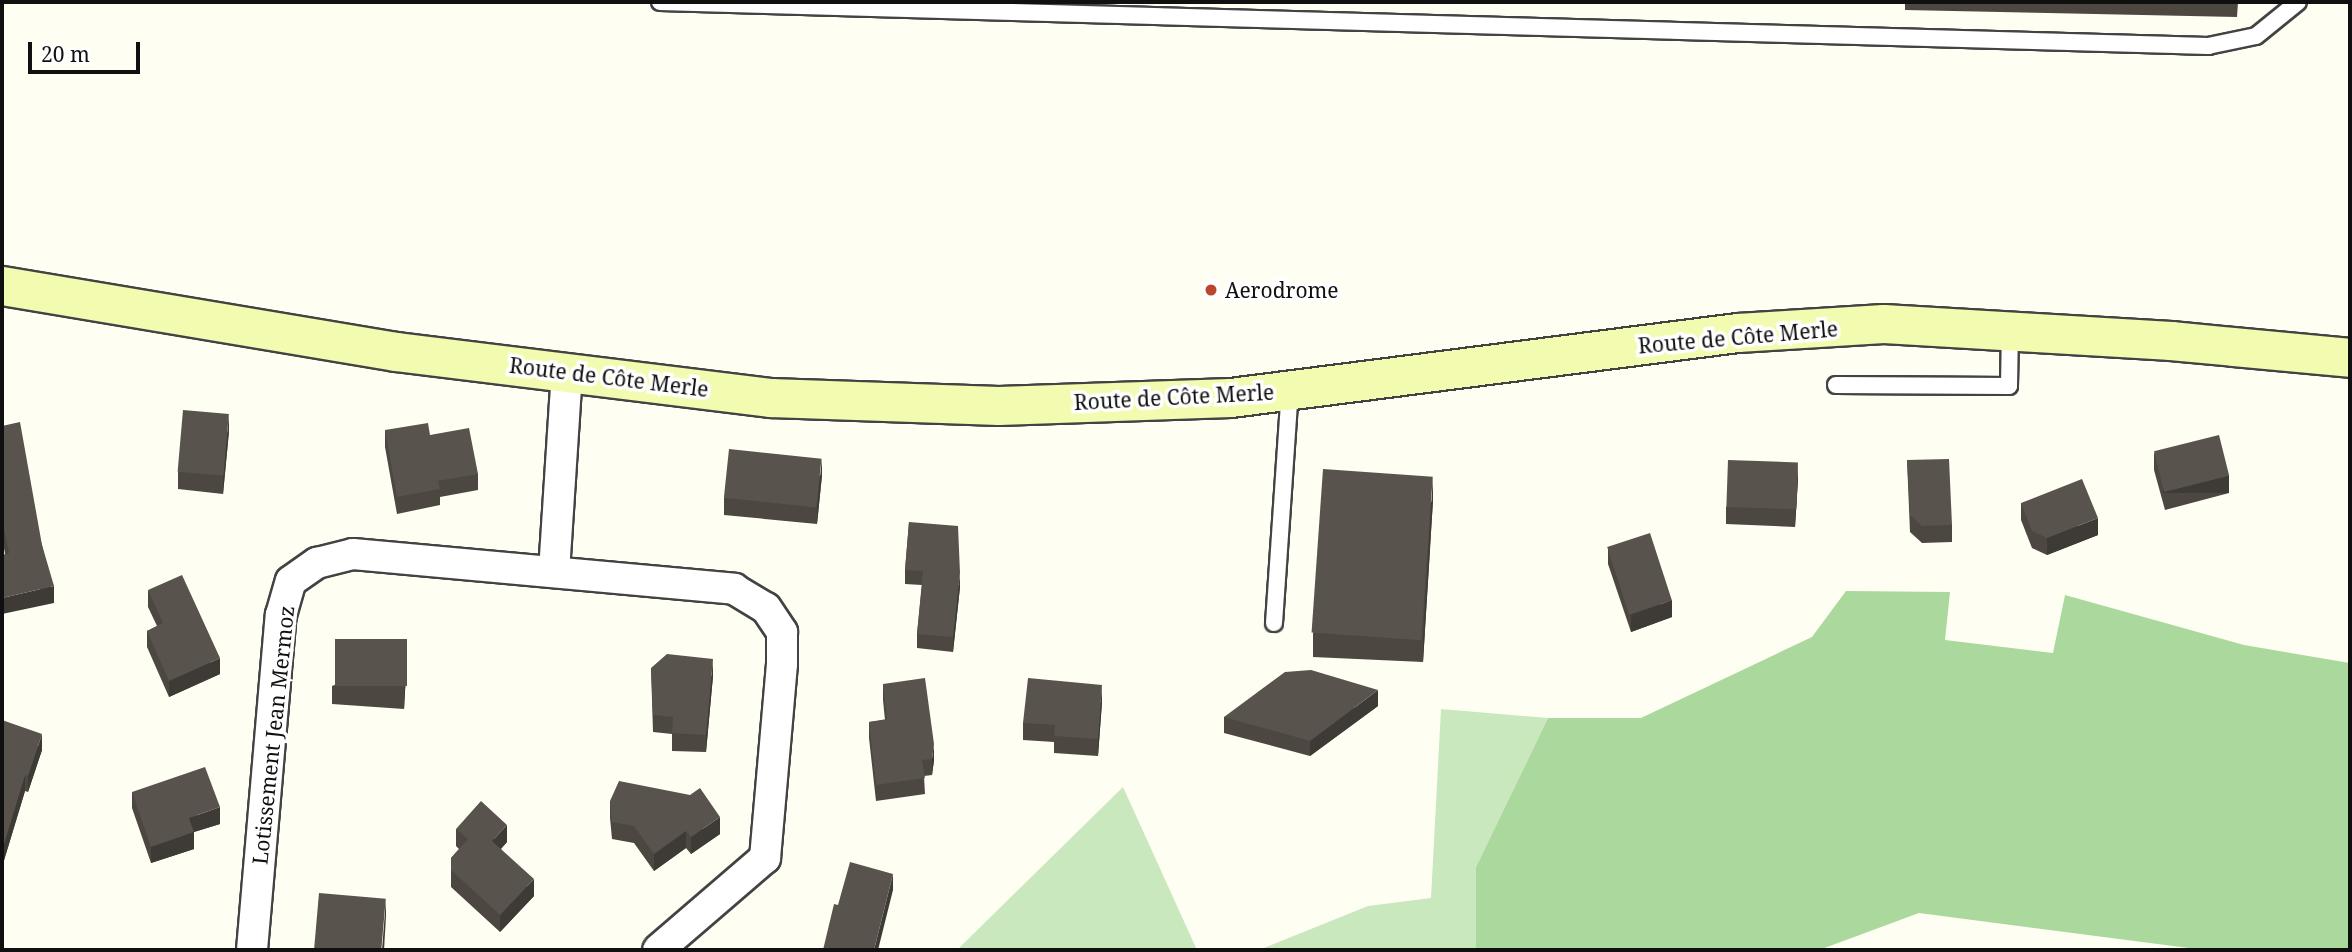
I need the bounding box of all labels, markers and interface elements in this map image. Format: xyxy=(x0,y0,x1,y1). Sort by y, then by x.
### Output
scale bar xyxy=(32,28,144,72)
text: 20 m xyxy=(41,40,90,68)
place label: Aerodrome xyxy=(1225,277,1339,303)
marker: Aerodrome xyxy=(1203,282,1219,298)
street label: Route de Côte Merle xyxy=(1637,316,1839,358)
street label: Route de Côte Merle xyxy=(508,352,710,402)
street label: Route de Côte Merle xyxy=(1073,379,1275,415)
street label: Lotissement Jean Mermoz xyxy=(247,604,299,866)

